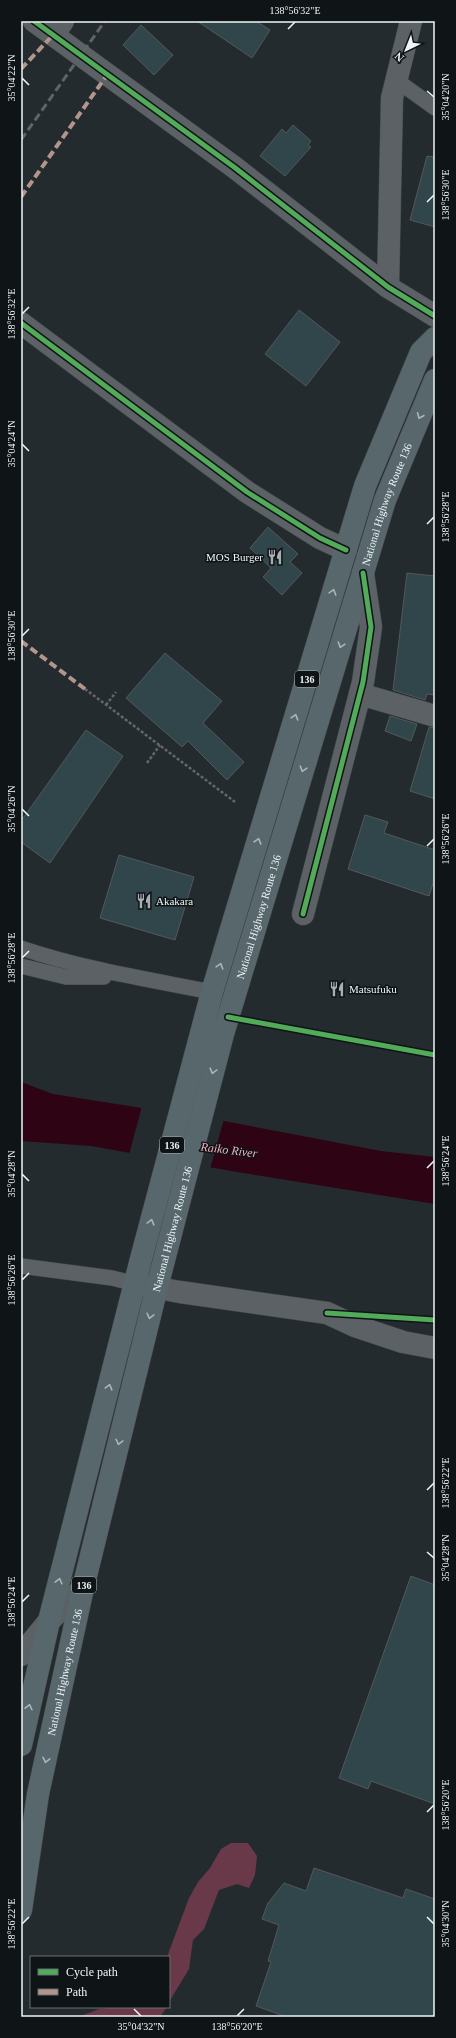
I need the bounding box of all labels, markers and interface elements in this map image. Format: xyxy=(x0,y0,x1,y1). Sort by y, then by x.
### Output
text: 138°56'32"E xyxy=(270,5,321,16)
north arrow xyxy=(386,30,426,70)
text: N xyxy=(392,50,406,64)
text: 35°04'22"N xyxy=(6,54,17,102)
text: 35°04'20"N xyxy=(440,73,451,121)
text: 138°56'30"E xyxy=(440,170,451,221)
text: 138°56'32"E xyxy=(6,289,17,340)
one-way arrow xyxy=(417,412,425,420)
text: 35°04'24"N xyxy=(6,420,17,468)
street label: National Highway Route 136 xyxy=(359,441,414,567)
text: 138°56'28"E xyxy=(440,492,451,543)
restaurant icon: MOS Burger xyxy=(266,548,284,566)
place label: MOS Burger xyxy=(206,551,263,563)
one-way arrow xyxy=(328,589,337,596)
text: 138°56'30"E xyxy=(6,611,17,662)
one-way arrow xyxy=(337,641,346,648)
road number: 136 xyxy=(295,671,319,687)
one-way arrow xyxy=(290,713,299,720)
one-way arrow xyxy=(299,766,308,773)
text: 35°04'26"N xyxy=(6,785,17,833)
text: 138°56'26"E xyxy=(440,814,451,865)
one-way arrow xyxy=(253,838,262,845)
street label: National Highway Route 136 xyxy=(234,853,283,980)
restaurant icon: Akakara xyxy=(135,892,153,910)
place label: Akakara xyxy=(156,895,193,907)
text: 138°56'28"E xyxy=(6,933,17,984)
one-way arrow xyxy=(215,962,224,969)
restaurant icon: Matsufuku xyxy=(328,980,346,998)
place label: Matsufuku xyxy=(349,983,397,995)
one-way arrow xyxy=(209,1068,218,1075)
text: 138°56'24"E xyxy=(440,1136,451,1187)
road number: 136 xyxy=(160,1137,184,1153)
water label: Raiko River xyxy=(199,1139,258,1160)
text: 35°04'28"N xyxy=(6,1150,17,1198)
street label: National Highway Route 136 xyxy=(150,1164,194,1293)
one-way arrow xyxy=(146,1218,155,1225)
text: 138°56'26"E xyxy=(6,1255,17,1306)
one-way arrow xyxy=(146,1313,154,1319)
one-way arrow xyxy=(104,1384,113,1391)
one-way arrow xyxy=(115,1438,124,1445)
text: 138°56'22"E xyxy=(440,1458,451,1509)
text: 35°04'28"N xyxy=(440,1534,451,1582)
text: 138°56'24"E xyxy=(6,1577,17,1628)
one-way arrow xyxy=(54,1577,63,1584)
road number: 136 xyxy=(72,1577,96,1593)
street label: National Highway Route 136 xyxy=(45,1607,84,1737)
one-way arrow xyxy=(25,1704,33,1710)
one-way arrow xyxy=(42,1756,50,1763)
text: 138°56'20"E xyxy=(440,1780,451,1831)
text: 138°56'22"E xyxy=(6,1899,17,1950)
text: 35°04'30"N xyxy=(440,1900,451,1948)
legend xyxy=(30,1956,170,2008)
text: Cycle path xyxy=(66,1965,118,1979)
text: Path xyxy=(66,1985,87,1999)
text: 35°04'32"N xyxy=(117,2021,165,2032)
text: 138°56'20"E xyxy=(212,2021,263,2032)

